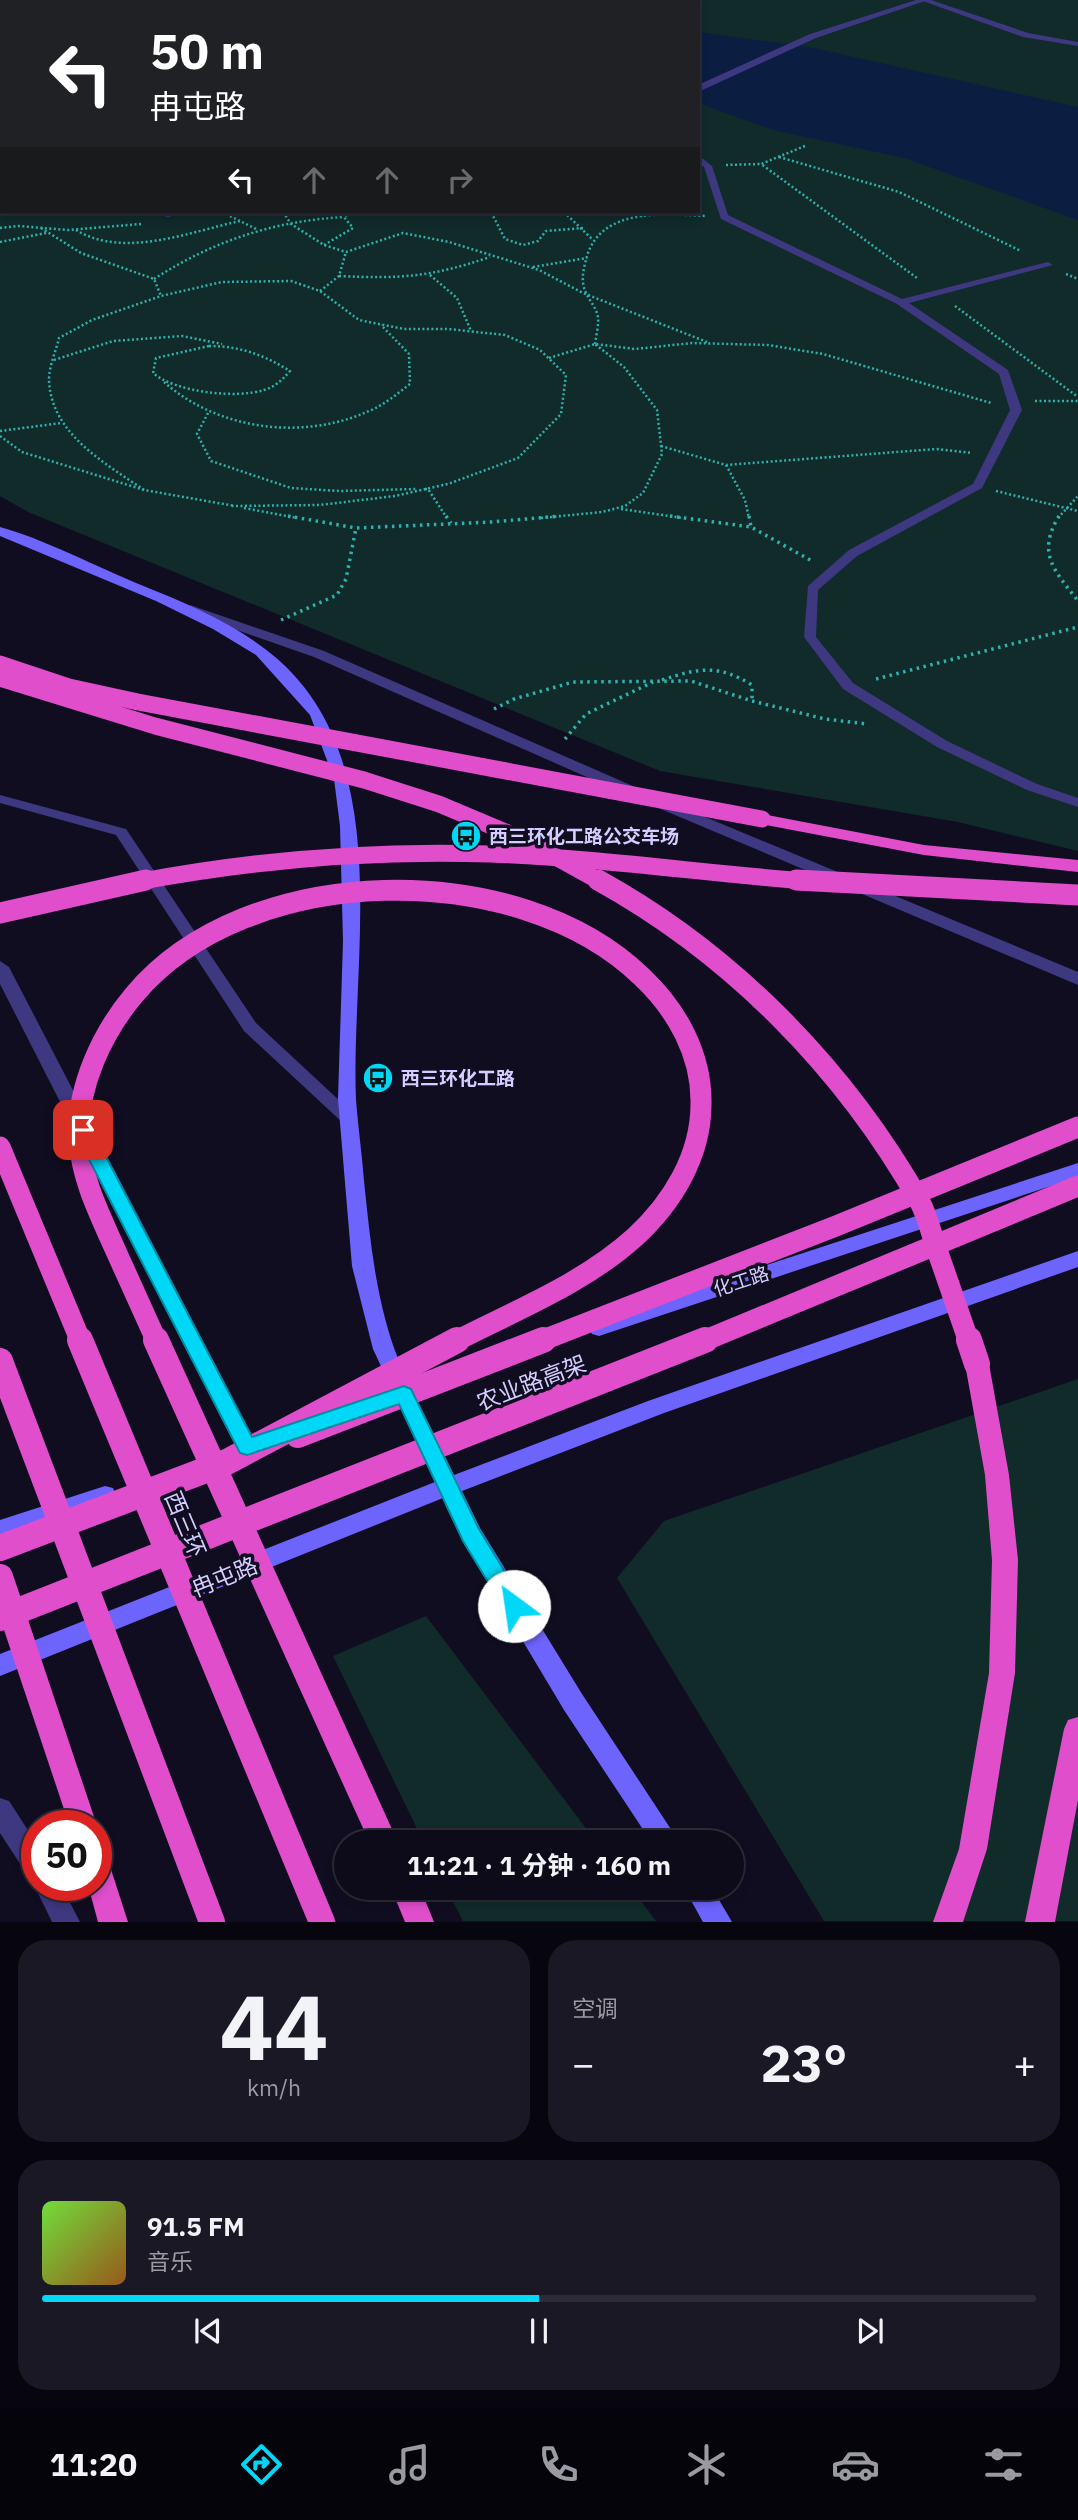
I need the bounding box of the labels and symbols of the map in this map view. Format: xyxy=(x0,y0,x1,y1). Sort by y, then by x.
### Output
bus stop icon: 西三环化工路公交车场 xyxy=(449,819,483,853)
place label: 西三环化工路公交车场 xyxy=(489,824,679,848)
bus stop icon: 西三环化工路 xyxy=(361,1061,395,1095)
place label: 西三环化工路 xyxy=(401,1066,515,1090)
pin xyxy=(53,1100,113,1160)
street label: 化工路 xyxy=(710,1261,772,1301)
street label: 农业路高架 xyxy=(472,1347,590,1417)
street label: 西三环 xyxy=(159,1486,213,1562)
street label: 冉屯路 xyxy=(186,1549,262,1603)
position arrow xyxy=(477,1569,551,1643)
speed limit sign: 50 xyxy=(21,1810,112,1901)

